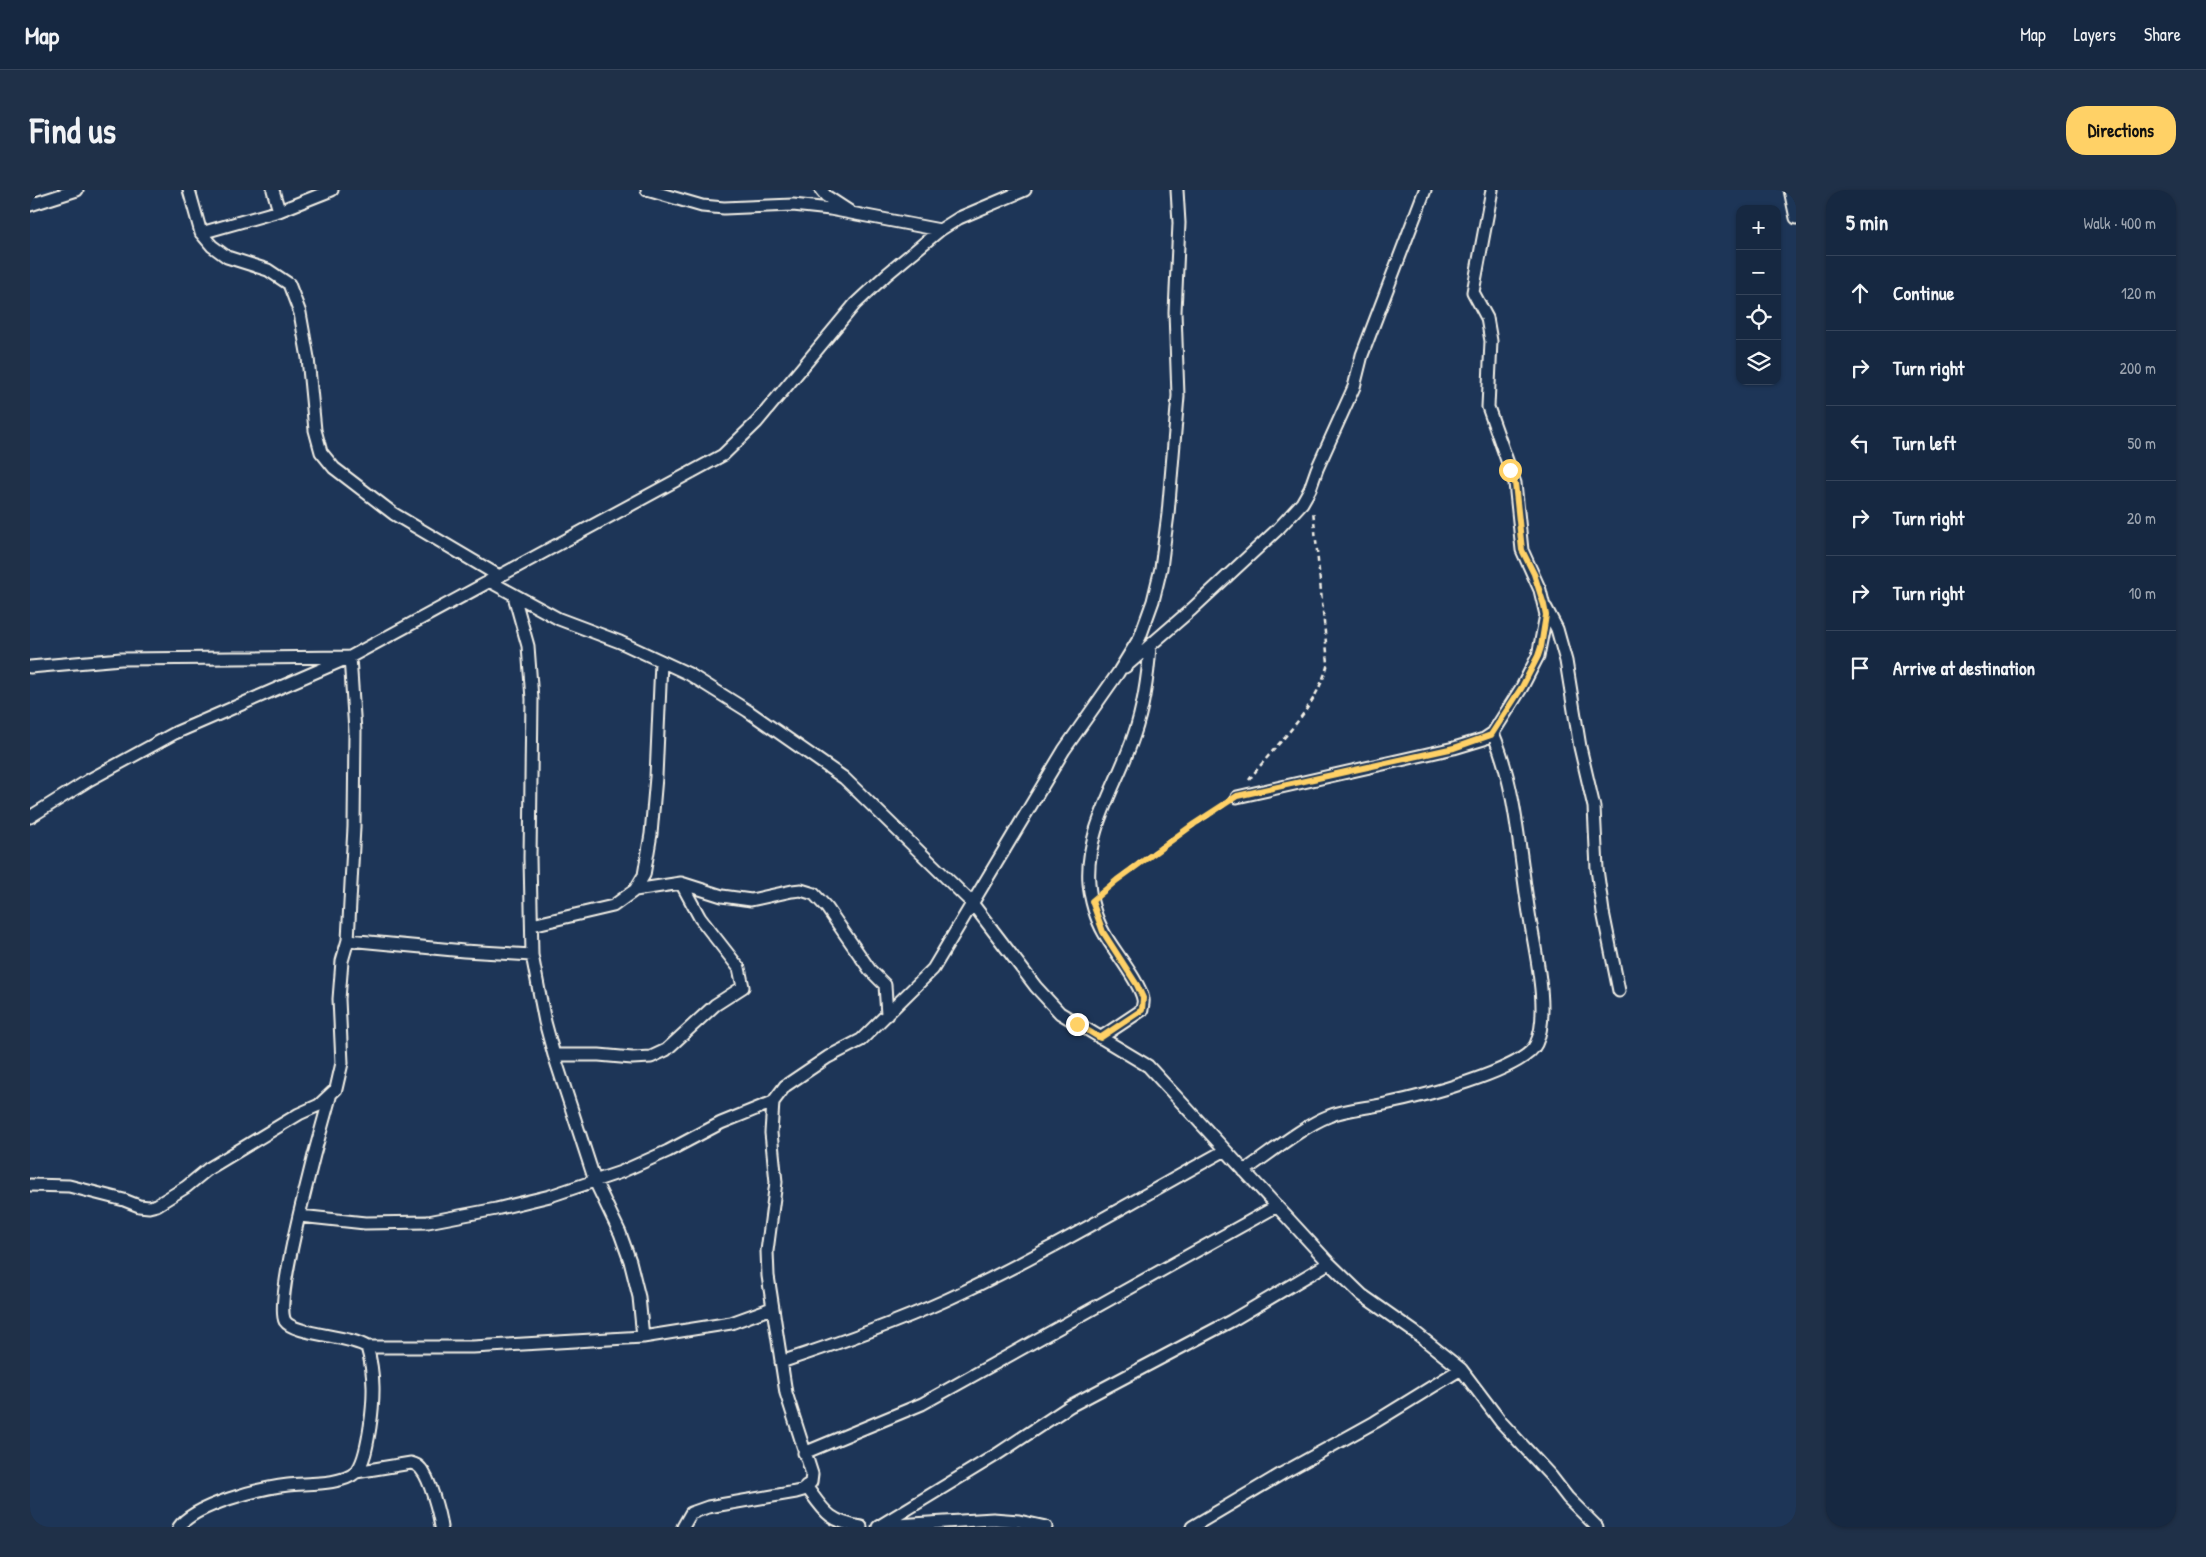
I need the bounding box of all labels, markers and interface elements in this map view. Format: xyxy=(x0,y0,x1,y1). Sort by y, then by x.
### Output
text: Map xyxy=(25,19,59,51)
text: Map xyxy=(2020,22,2046,47)
text: Layers xyxy=(2074,22,2116,47)
text: Share xyxy=(2144,22,2181,47)
button: Directions xyxy=(2066,106,2176,155)
text: Find us xyxy=(30,107,116,154)
map controls xyxy=(1736,205,1781,385)
button: + xyxy=(1736,205,1781,250)
text: 5 min xyxy=(1846,208,1888,237)
text: Walk · 400 m xyxy=(2084,212,2156,234)
button: − xyxy=(1736,250,1781,295)
icon: ahead xyxy=(1846,279,1874,307)
text: Continue xyxy=(1893,280,1954,306)
text: 120 m xyxy=(2121,282,2156,304)
button: locate xyxy=(1736,295,1781,340)
button: layers xyxy=(1736,340,1781,385)
icon: right xyxy=(1846,354,1874,382)
text: Turn right xyxy=(1893,355,1964,381)
text: 200 m xyxy=(2120,357,2156,379)
icon: left xyxy=(1846,429,1874,457)
text: Turn left xyxy=(1893,430,1956,456)
text: 50 m xyxy=(2128,432,2156,454)
route start xyxy=(1499,459,1522,482)
icon: right xyxy=(1846,504,1874,532)
text: Turn right xyxy=(1893,505,1964,531)
text: 20 m xyxy=(2127,507,2156,529)
icon: right xyxy=(1846,579,1874,607)
text: Turn right xyxy=(1893,580,1964,606)
text: 10 m xyxy=(2128,582,2156,604)
icon: arrive xyxy=(1846,654,1874,682)
text: Arrive at destination xyxy=(1893,655,2035,681)
route end xyxy=(1066,1013,1089,1036)

